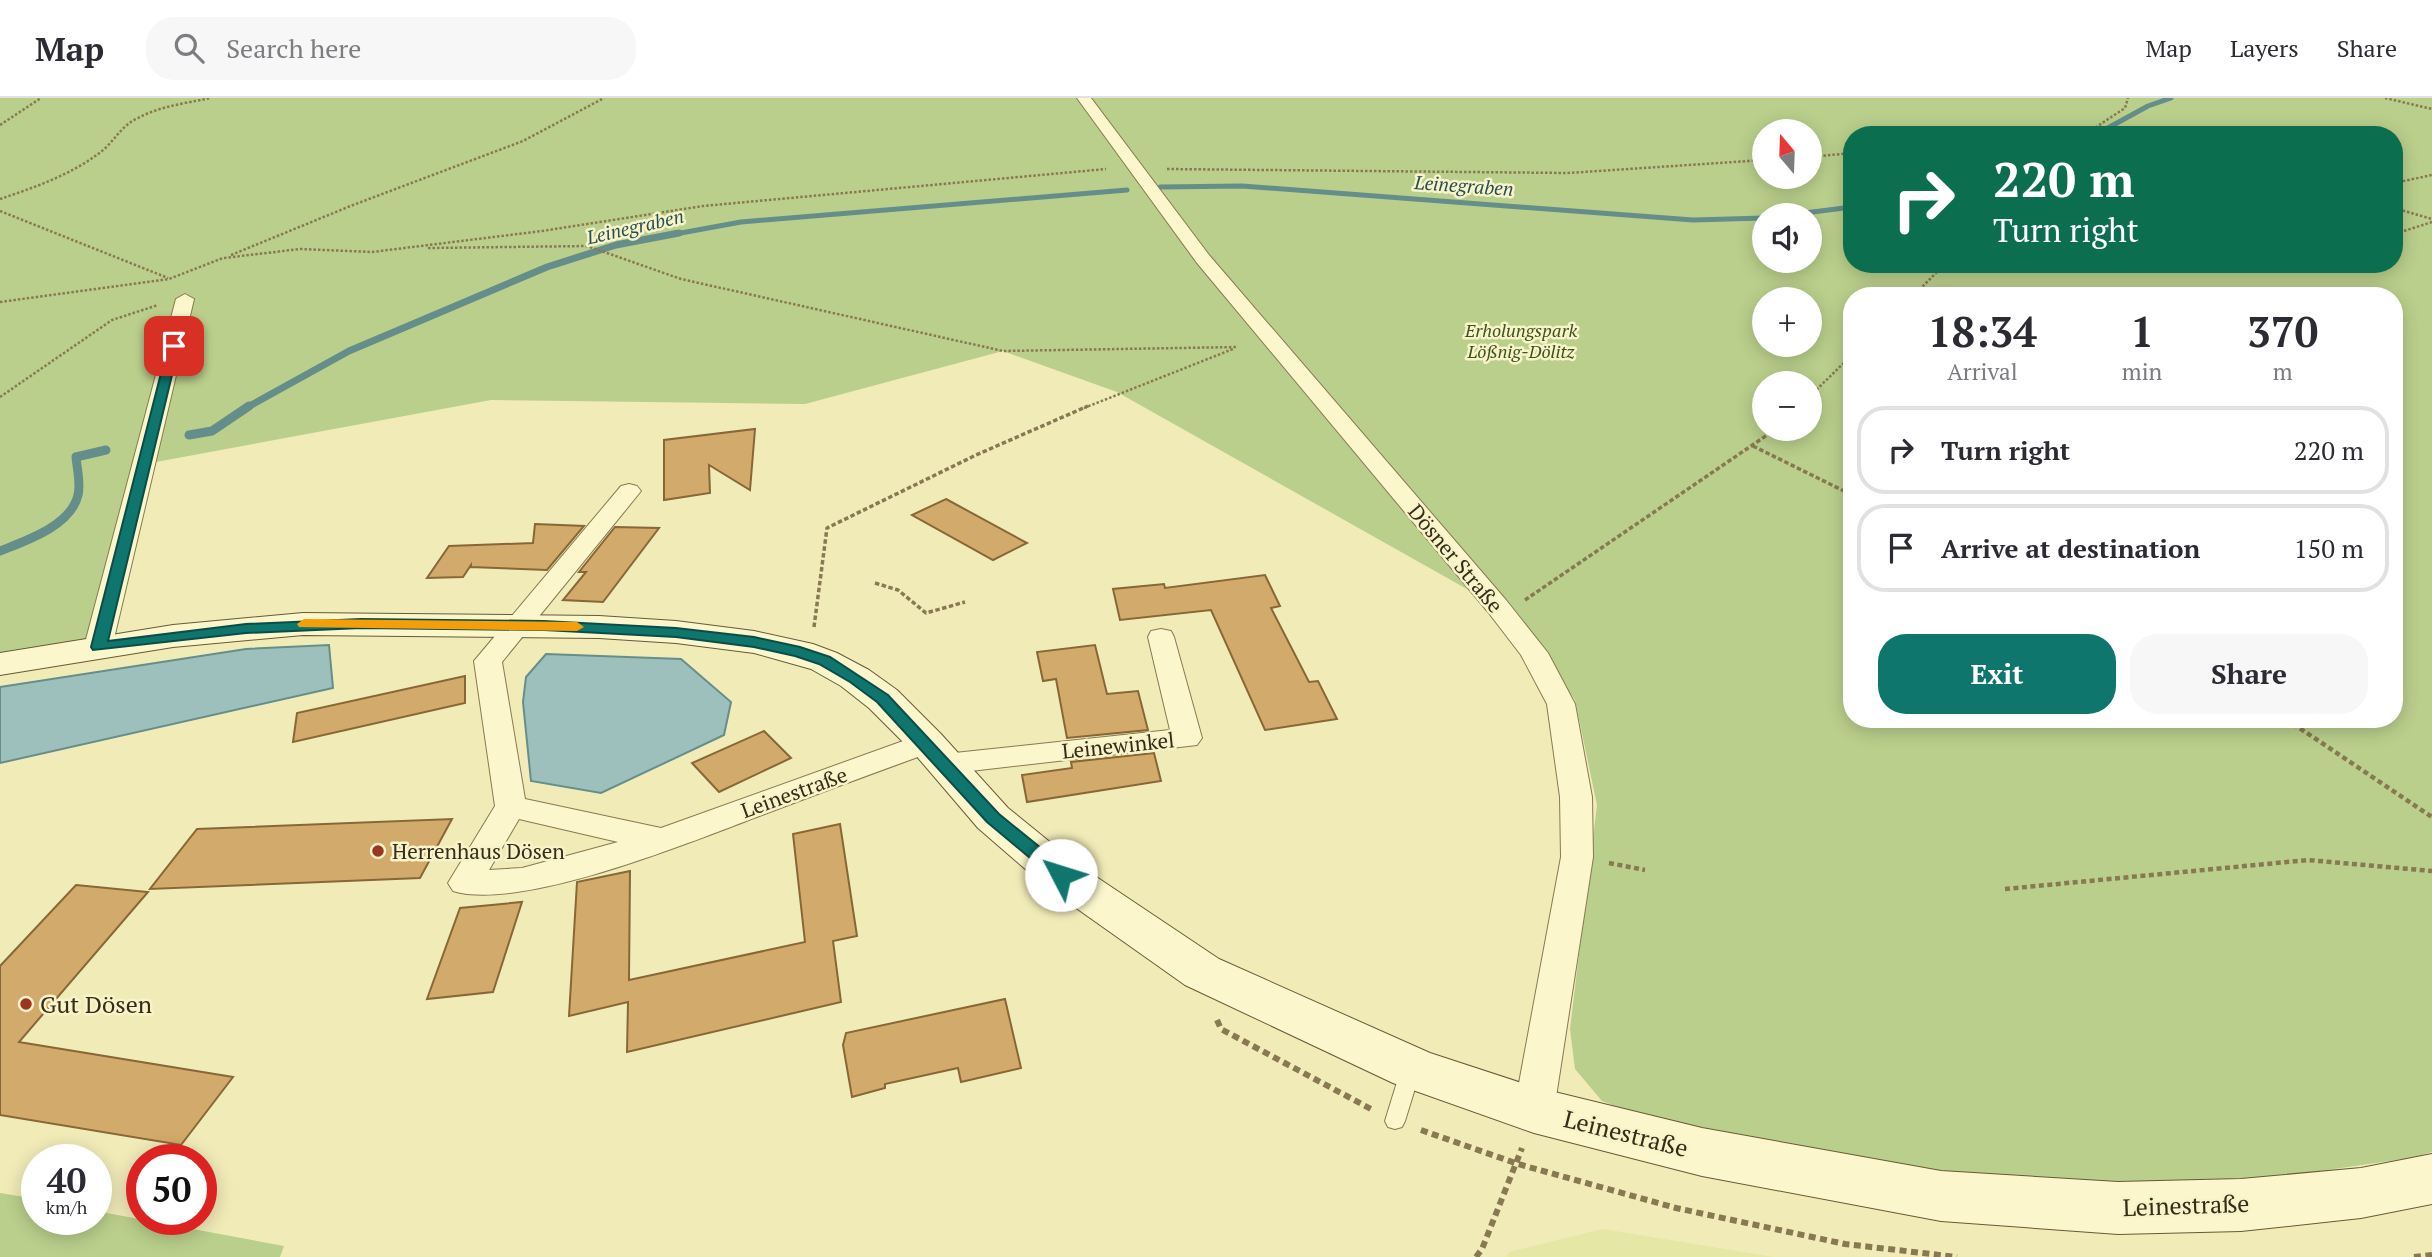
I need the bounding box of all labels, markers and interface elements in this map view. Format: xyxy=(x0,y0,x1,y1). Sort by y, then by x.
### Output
search box xyxy=(146,17,636,80)
text: Map xyxy=(35,27,104,70)
icon: search xyxy=(170,29,208,67)
text: Search here xyxy=(226,31,361,65)
text: Map xyxy=(2145,32,2192,64)
text: Layers xyxy=(2230,32,2299,64)
text: Share xyxy=(2337,32,2397,64)
north arrow xyxy=(1752,119,1822,189)
map controls xyxy=(1752,119,1822,441)
text: 220 m xyxy=(1993,146,2135,211)
icon: right xyxy=(1878,154,1969,245)
water label: Leinegraben xyxy=(1413,169,1514,201)
water label: Leinegraben xyxy=(583,203,686,250)
button: sound xyxy=(1752,203,1822,273)
text: Turn right xyxy=(1993,209,2139,251)
button: + xyxy=(1752,287,1822,357)
text: 18:34 xyxy=(1928,303,2037,359)
text: 1 xyxy=(2130,303,2154,359)
text: 370 xyxy=(2247,303,2318,359)
pin xyxy=(144,316,204,376)
park label: Erholungspark Lößnig-Dölitz xyxy=(1464,318,1577,363)
icon: arrive xyxy=(155,327,193,365)
text: Arrival xyxy=(1947,356,2018,387)
text: min xyxy=(2122,356,2162,387)
text: m xyxy=(2273,356,2293,387)
button: − xyxy=(1752,371,1822,441)
icon: right xyxy=(1882,431,1920,469)
text: Turn right xyxy=(1941,433,2070,467)
text: 220 m xyxy=(2294,433,2364,467)
street label: Dösner Straße xyxy=(1402,498,1510,618)
icon: arrive xyxy=(1882,529,1920,567)
text: Arrive at destination xyxy=(1941,531,2200,565)
text: 150 m xyxy=(2294,531,2364,565)
button: Exit xyxy=(1878,634,2116,714)
button: Share xyxy=(2130,634,2368,714)
street label: Leinewinkel xyxy=(1060,725,1176,765)
street label: Leinestraße xyxy=(737,760,851,824)
place label: Herrenhaus Dösen xyxy=(392,837,565,865)
position arrow xyxy=(1024,838,1098,912)
marker: Herrenhaus Dösen xyxy=(370,843,386,859)
place label: Gut Dösen xyxy=(40,988,152,1020)
marker: Gut Dösen xyxy=(18,996,34,1012)
street label: Leinestraße xyxy=(1561,1102,1691,1164)
speed limit sign: 50 xyxy=(126,1144,217,1235)
text: 40 xyxy=(47,1157,86,1203)
street label: Leinestraße xyxy=(2122,1187,2250,1223)
text: km/h xyxy=(46,1195,87,1219)

